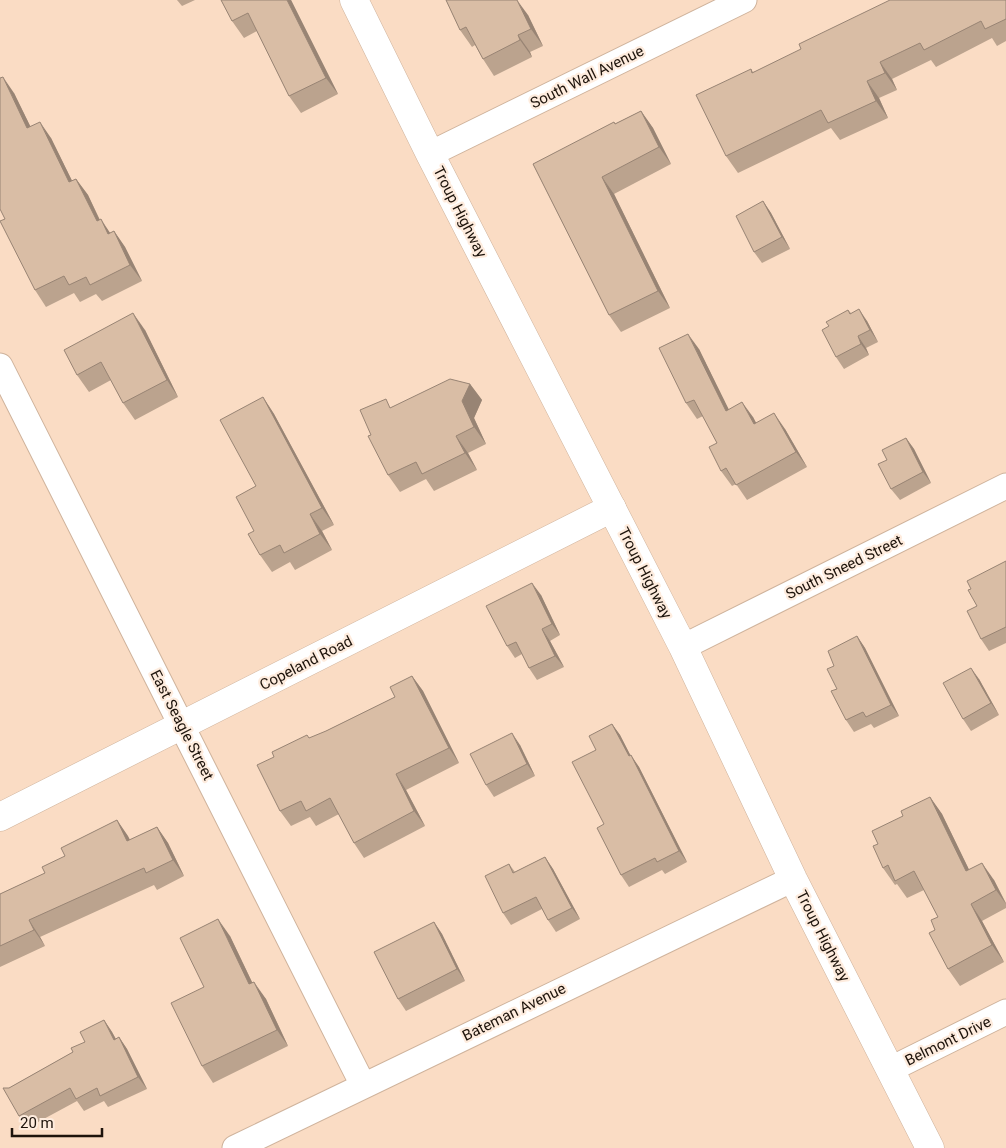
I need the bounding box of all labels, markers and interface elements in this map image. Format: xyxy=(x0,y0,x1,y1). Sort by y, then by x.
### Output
street label: South Wall Avenue xyxy=(527,42,647,112)
street label: Troup Highway xyxy=(429,163,491,261)
street label: Troup Highway xyxy=(614,524,676,622)
street label: South Sneed Street xyxy=(783,531,905,603)
street label: Copeland Road xyxy=(257,632,355,694)
street label: East Seagle Street xyxy=(146,667,218,783)
street label: Troup Highway xyxy=(792,887,854,985)
street label: Bateman Avenue xyxy=(459,979,569,1045)
street label: Belmont Drive xyxy=(902,1012,994,1070)
scale bar xyxy=(12,1106,102,1138)
text: 20 m xyxy=(20,1114,54,1132)

